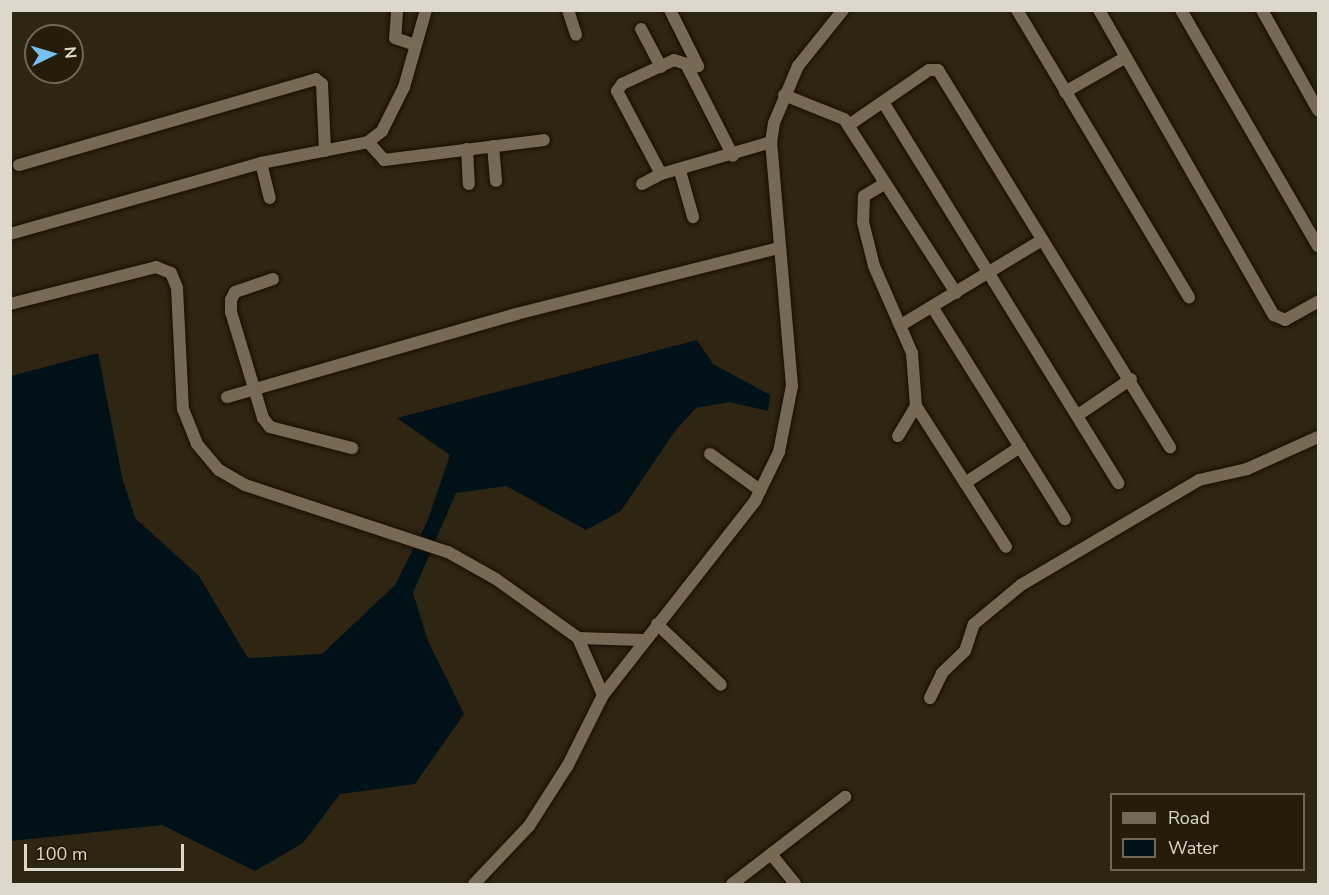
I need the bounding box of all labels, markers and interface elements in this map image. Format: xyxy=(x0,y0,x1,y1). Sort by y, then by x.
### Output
north arrow xyxy=(24,24,84,84)
text: N xyxy=(58,46,81,60)
legend xyxy=(1110,793,1305,871)
text: Road xyxy=(1168,806,1210,830)
scale bar xyxy=(27,832,188,870)
text: Water xyxy=(1168,836,1219,860)
text: 100 m xyxy=(35,842,87,866)

